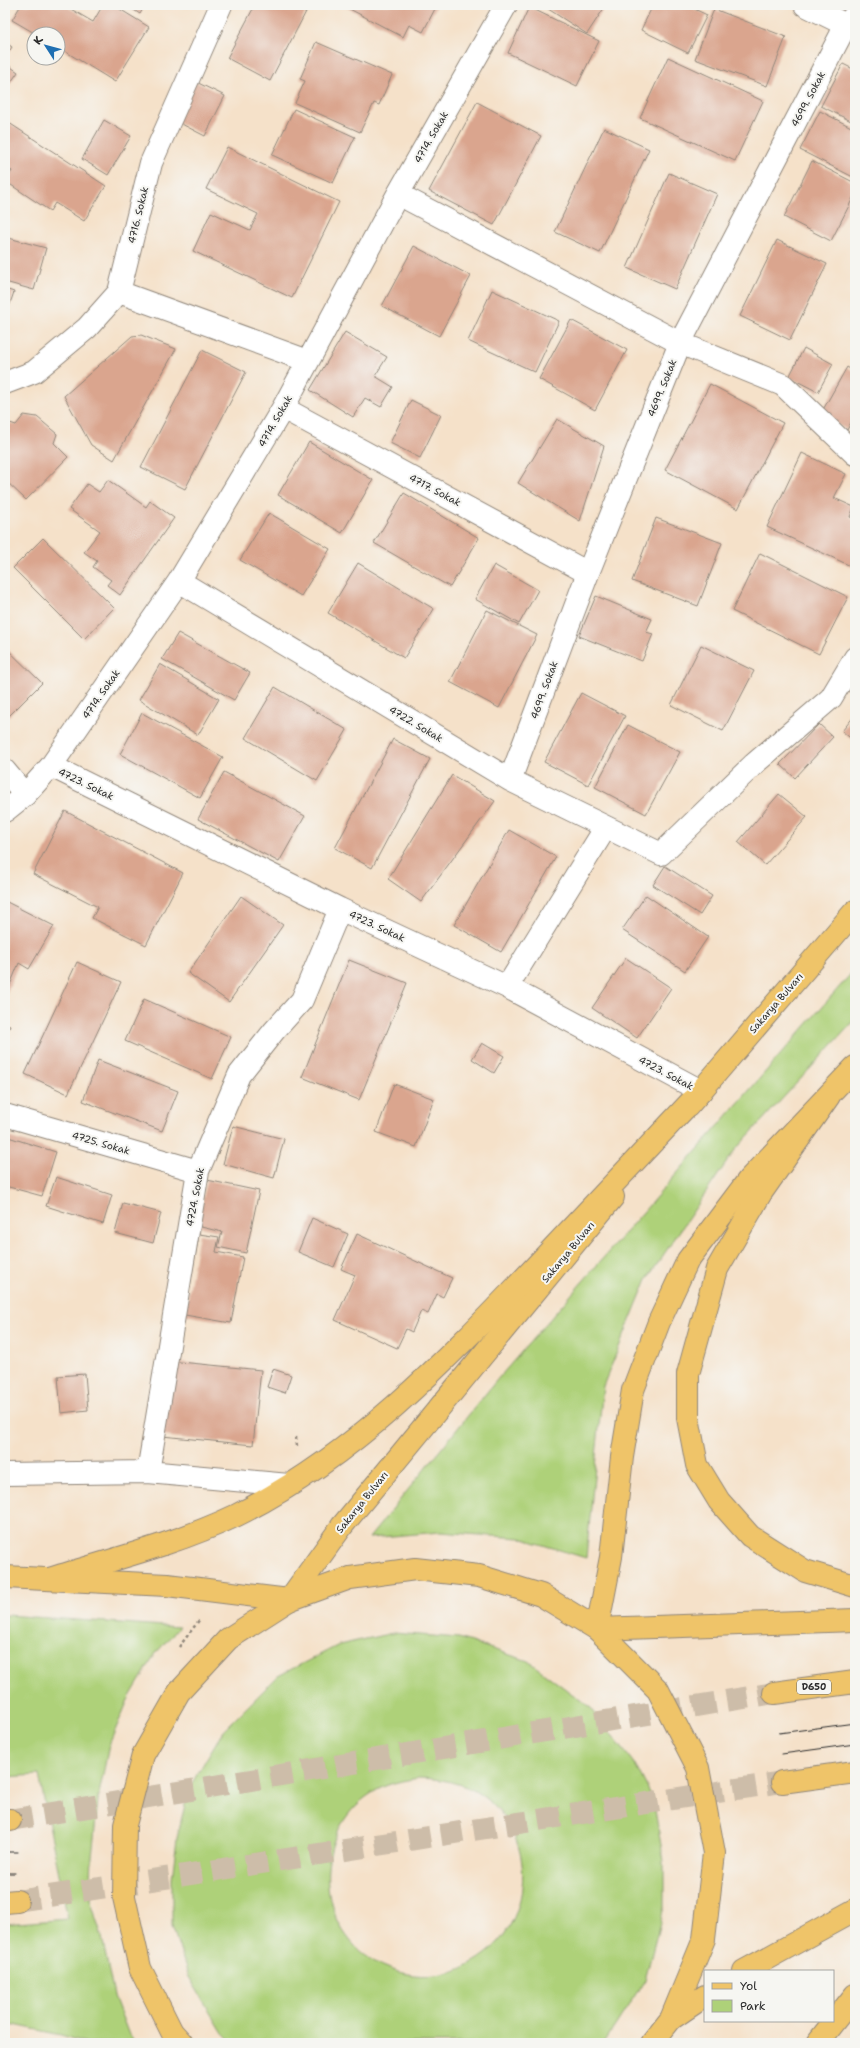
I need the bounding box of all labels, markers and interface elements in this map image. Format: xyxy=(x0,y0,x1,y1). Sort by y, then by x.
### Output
north arrow xyxy=(26,26,66,66)
text: K xyxy=(30,33,47,48)
street label: 4699. Sokak xyxy=(788,69,828,129)
street label: 4714. Sokak xyxy=(411,109,451,165)
street label: 4716. Sokak xyxy=(125,185,151,245)
street label: 4699. Sokak xyxy=(645,357,680,419)
street label: 4714. Sokak xyxy=(255,393,295,449)
street label: 4717. Sokak xyxy=(407,471,463,509)
street label: 4699. Sokak xyxy=(527,659,561,721)
street label: 4714. Sokak xyxy=(79,666,123,721)
street label: 4722. Sokak xyxy=(387,703,445,745)
street label: 4723. Sokak xyxy=(56,765,116,803)
street label: 4723. Sokak xyxy=(347,907,407,945)
street label: Sakarya Bulvarı xyxy=(746,970,806,1036)
street label: 4723. Sokak xyxy=(636,1053,696,1093)
street label: 4725. Sokak xyxy=(70,1129,132,1158)
street label: 4724. Sokak xyxy=(183,1166,207,1228)
street label: Sakarya Bulvarı xyxy=(539,1219,597,1285)
street label: Sakarya Bulvarı xyxy=(333,1468,391,1536)
road number: D650 xyxy=(797,1680,831,1694)
legend xyxy=(704,1970,834,2022)
text: Yol xyxy=(740,1978,757,1994)
text: Park xyxy=(740,1998,766,2014)

